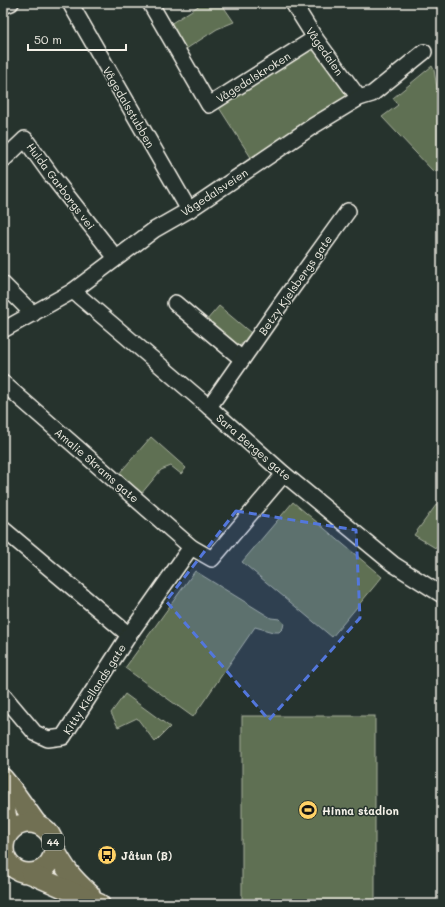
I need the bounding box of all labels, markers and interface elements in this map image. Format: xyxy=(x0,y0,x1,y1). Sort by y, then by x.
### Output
street label: Vågedalen xyxy=(303,24,347,78)
scale bar xyxy=(28,26,126,52)
text: 50 m xyxy=(34,31,62,47)
street label: Vågedalskroken xyxy=(213,48,293,106)
street label: Vågedalsstubben xyxy=(100,64,158,150)
street label: Hulda Garborgs vei xyxy=(23,140,99,232)
street label: Vågedalsveien xyxy=(178,165,250,219)
street label: Betzy Kjelsbergs gate xyxy=(255,232,335,338)
street label: Sara Berges gate xyxy=(213,410,295,484)
street label: Amalie Skrams gate xyxy=(52,424,142,506)
street label: Kitty Kiellands gate xyxy=(59,641,129,737)
sports icon: Hinna stadion xyxy=(297,799,319,821)
place label: Hinna stadion xyxy=(322,803,399,818)
road number: 44 xyxy=(42,834,64,850)
bus stop icon: Jåtun (B) xyxy=(96,844,118,866)
place label: Jåtun (B) xyxy=(121,848,172,863)

